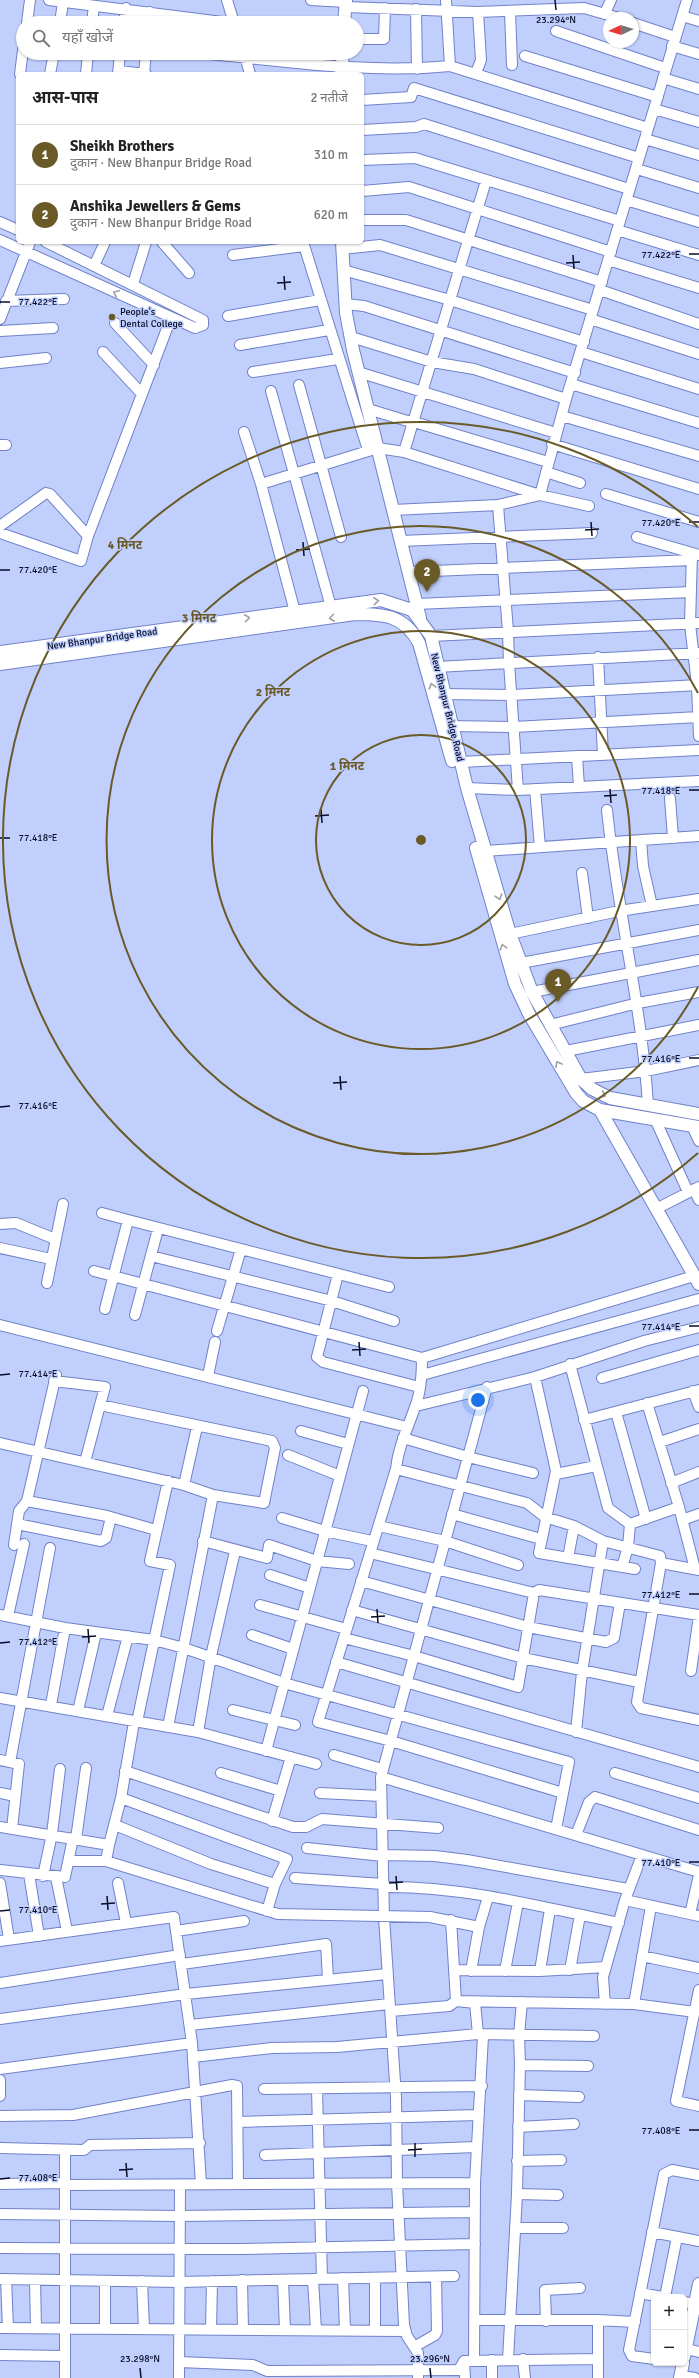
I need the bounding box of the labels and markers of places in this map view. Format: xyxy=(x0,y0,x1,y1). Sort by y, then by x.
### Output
place label: People's Dental College xyxy=(120,306,183,330)
marker: People's Dental College xyxy=(107,312,117,322)
pin: 2 xyxy=(414,559,440,592)
centre of rings xyxy=(414,833,428,847)
pin: 1 xyxy=(545,969,571,1002)

